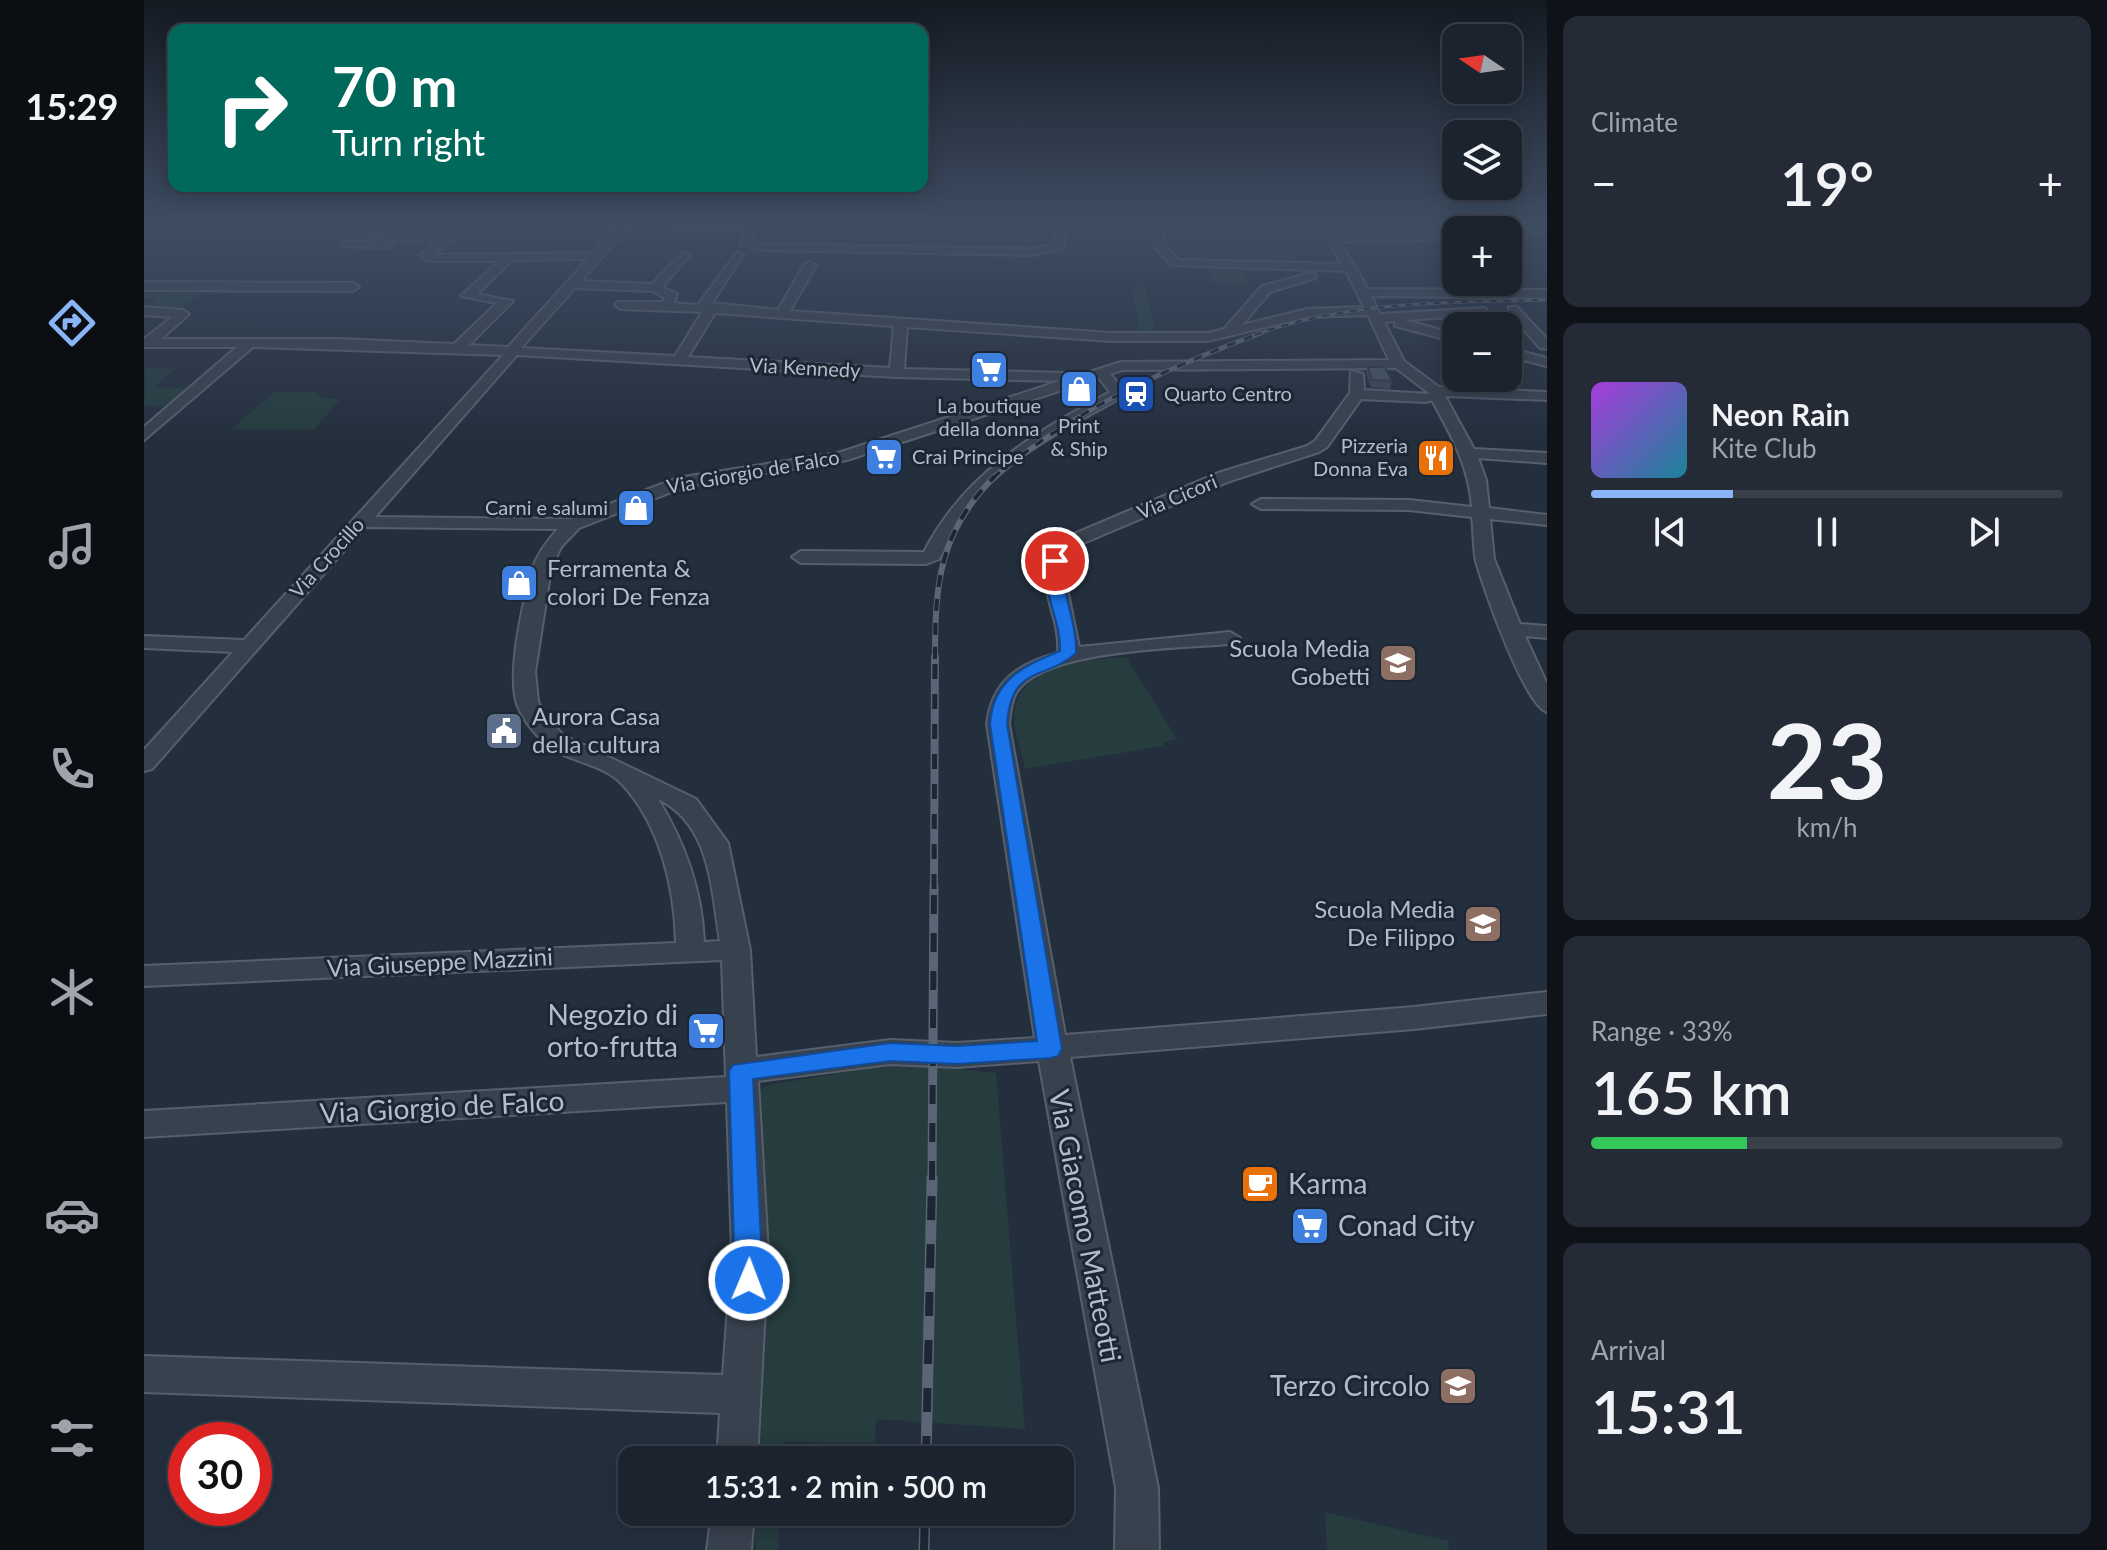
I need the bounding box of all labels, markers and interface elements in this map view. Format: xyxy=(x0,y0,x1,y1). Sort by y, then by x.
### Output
north arrow xyxy=(1442,24,1522,104)
map controls xyxy=(1442,24,1522,392)
text: 70 m xyxy=(332,52,457,119)
icon: right xyxy=(200,56,304,160)
text: 15:29 xyxy=(26,84,118,128)
text: Climate xyxy=(1591,106,1678,138)
text: Turn right xyxy=(332,120,485,164)
button: layers xyxy=(1442,120,1522,200)
text: 19° xyxy=(1780,147,1874,219)
text: − xyxy=(1591,157,1617,209)
text: + xyxy=(2037,157,2063,209)
button: + xyxy=(1442,216,1522,296)
icon: directions xyxy=(44,295,100,351)
button: − xyxy=(1442,312,1522,392)
supermarket icon: La boutique della donna xyxy=(968,349,1010,391)
street label: Via Kennedy xyxy=(749,352,862,382)
shop icon: Print & Ship xyxy=(1058,368,1100,410)
station icon: Quarto Centro xyxy=(1115,373,1157,415)
place label: Quarto Centro xyxy=(1164,381,1292,405)
place label: La boutique della donna xyxy=(937,393,1041,440)
text: Neon Rain xyxy=(1711,396,1850,432)
place label: Print & Ship xyxy=(1050,413,1108,460)
text: Kite Club xyxy=(1711,432,1817,464)
place label: Pizzeria Donna Eva xyxy=(1313,433,1408,480)
supermarket icon: Crai Principe xyxy=(863,436,905,478)
restaurant icon: Pizzeria Donna Eva xyxy=(1415,437,1457,479)
street label: Via Giorgio de Falco xyxy=(665,444,841,498)
place label: Crai Principe xyxy=(912,444,1023,468)
street label: Via Cicori xyxy=(1133,469,1220,524)
shop icon: Carni e salumi xyxy=(615,487,657,529)
place label: Carni e salumi xyxy=(485,495,608,519)
icon: previous xyxy=(1648,510,1692,554)
icon: pause xyxy=(1805,510,1849,554)
icon: next xyxy=(1962,510,2006,554)
street label: Via Crocillo xyxy=(284,512,369,603)
icon: music xyxy=(44,518,100,574)
pin xyxy=(1021,527,1089,595)
icon: arrive xyxy=(1033,539,1077,583)
place label: Ferramenta & colori De Fenza xyxy=(547,553,710,610)
shop icon: Ferramenta & colori De Fenza xyxy=(498,562,540,604)
place label: Scuola Media Gobetti xyxy=(1229,633,1370,690)
school or university icon: Scuola Media Gobetti xyxy=(1377,642,1419,684)
text: 23 xyxy=(1767,696,1887,821)
place label: Aurora Casa della cultura xyxy=(532,701,660,758)
public building icon: Aurora Casa della cultura xyxy=(483,710,525,752)
icon: phone xyxy=(44,741,100,797)
text: km/h xyxy=(1797,811,1857,843)
place label: Scuola Media De Filippo xyxy=(1314,894,1455,951)
school or university icon: Scuola Media De Filippo xyxy=(1462,903,1504,945)
street label: Via Giuseppe Mazzini xyxy=(326,941,553,982)
icon: climate xyxy=(44,964,100,1020)
place label: Negozio di orto-frutta xyxy=(547,997,678,1063)
supermarket icon: Negozio di orto-frutta xyxy=(685,1010,727,1052)
text: Range · 33% xyxy=(1591,1015,1733,1047)
text: 165 km xyxy=(1591,1056,1792,1128)
street label: Via Giorgio de Falco xyxy=(319,1083,565,1129)
street label: Via Giacomo Matteotti xyxy=(1043,1086,1129,1365)
cafe icon: Karma xyxy=(1239,1163,1281,1205)
place label: Karma xyxy=(1288,1166,1368,1200)
icon: car xyxy=(44,1187,100,1243)
supermarket icon: Conad City xyxy=(1289,1205,1331,1247)
place label: Conad City xyxy=(1338,1208,1475,1242)
position arrow xyxy=(707,1238,791,1322)
text: Arrival xyxy=(1591,1334,1666,1366)
school or university icon: Terzo Circolo xyxy=(1437,1365,1479,1407)
place label: Terzo Circolo xyxy=(1270,1368,1430,1402)
text: 15:31 xyxy=(1591,1375,1745,1447)
icon: filters xyxy=(44,1410,100,1466)
speed limit sign: 30 xyxy=(168,1422,272,1526)
text: 15:31 · 2 min · 500 m xyxy=(705,1468,987,1504)

